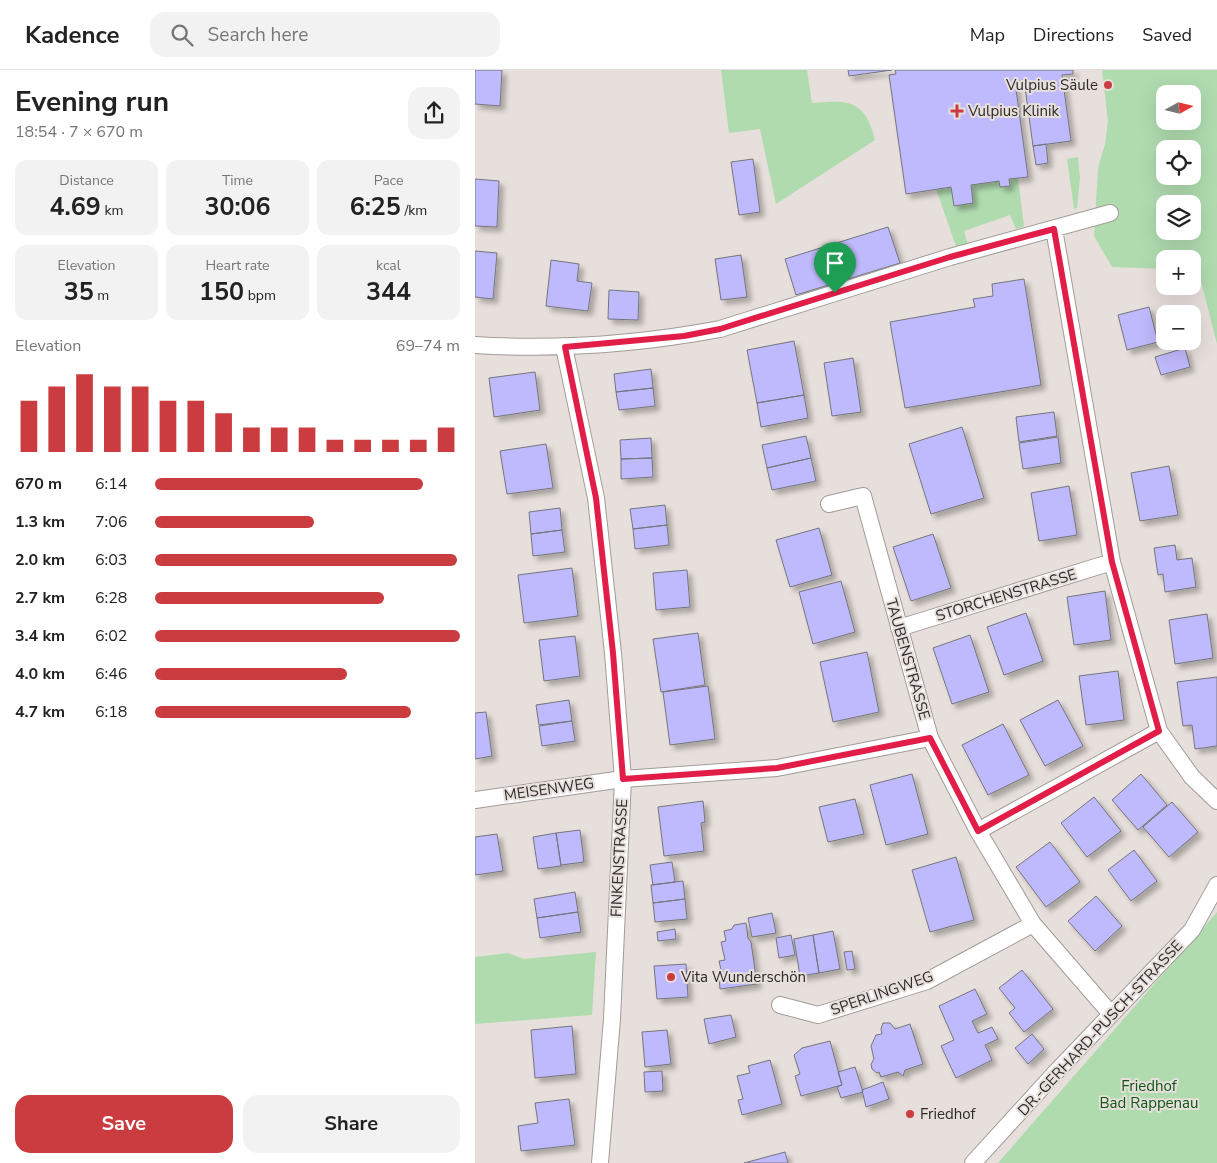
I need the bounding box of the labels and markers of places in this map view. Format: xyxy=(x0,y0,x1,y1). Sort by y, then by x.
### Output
place label: Vulpius Säule xyxy=(1005,75,1098,95)
marker: Vulpius Säule xyxy=(1102,79,1114,91)
place label: Vulpius Klinik xyxy=(967,101,1059,121)
marker: Vulpius Klinik xyxy=(950,104,964,118)
pin xyxy=(814,242,856,293)
place label: Vita Wunderschön xyxy=(680,967,806,987)
marker: Vita Wunderschön xyxy=(665,971,677,983)
place label: Friedhof xyxy=(920,1104,976,1124)
marker: Friedhof xyxy=(904,1108,916,1120)

